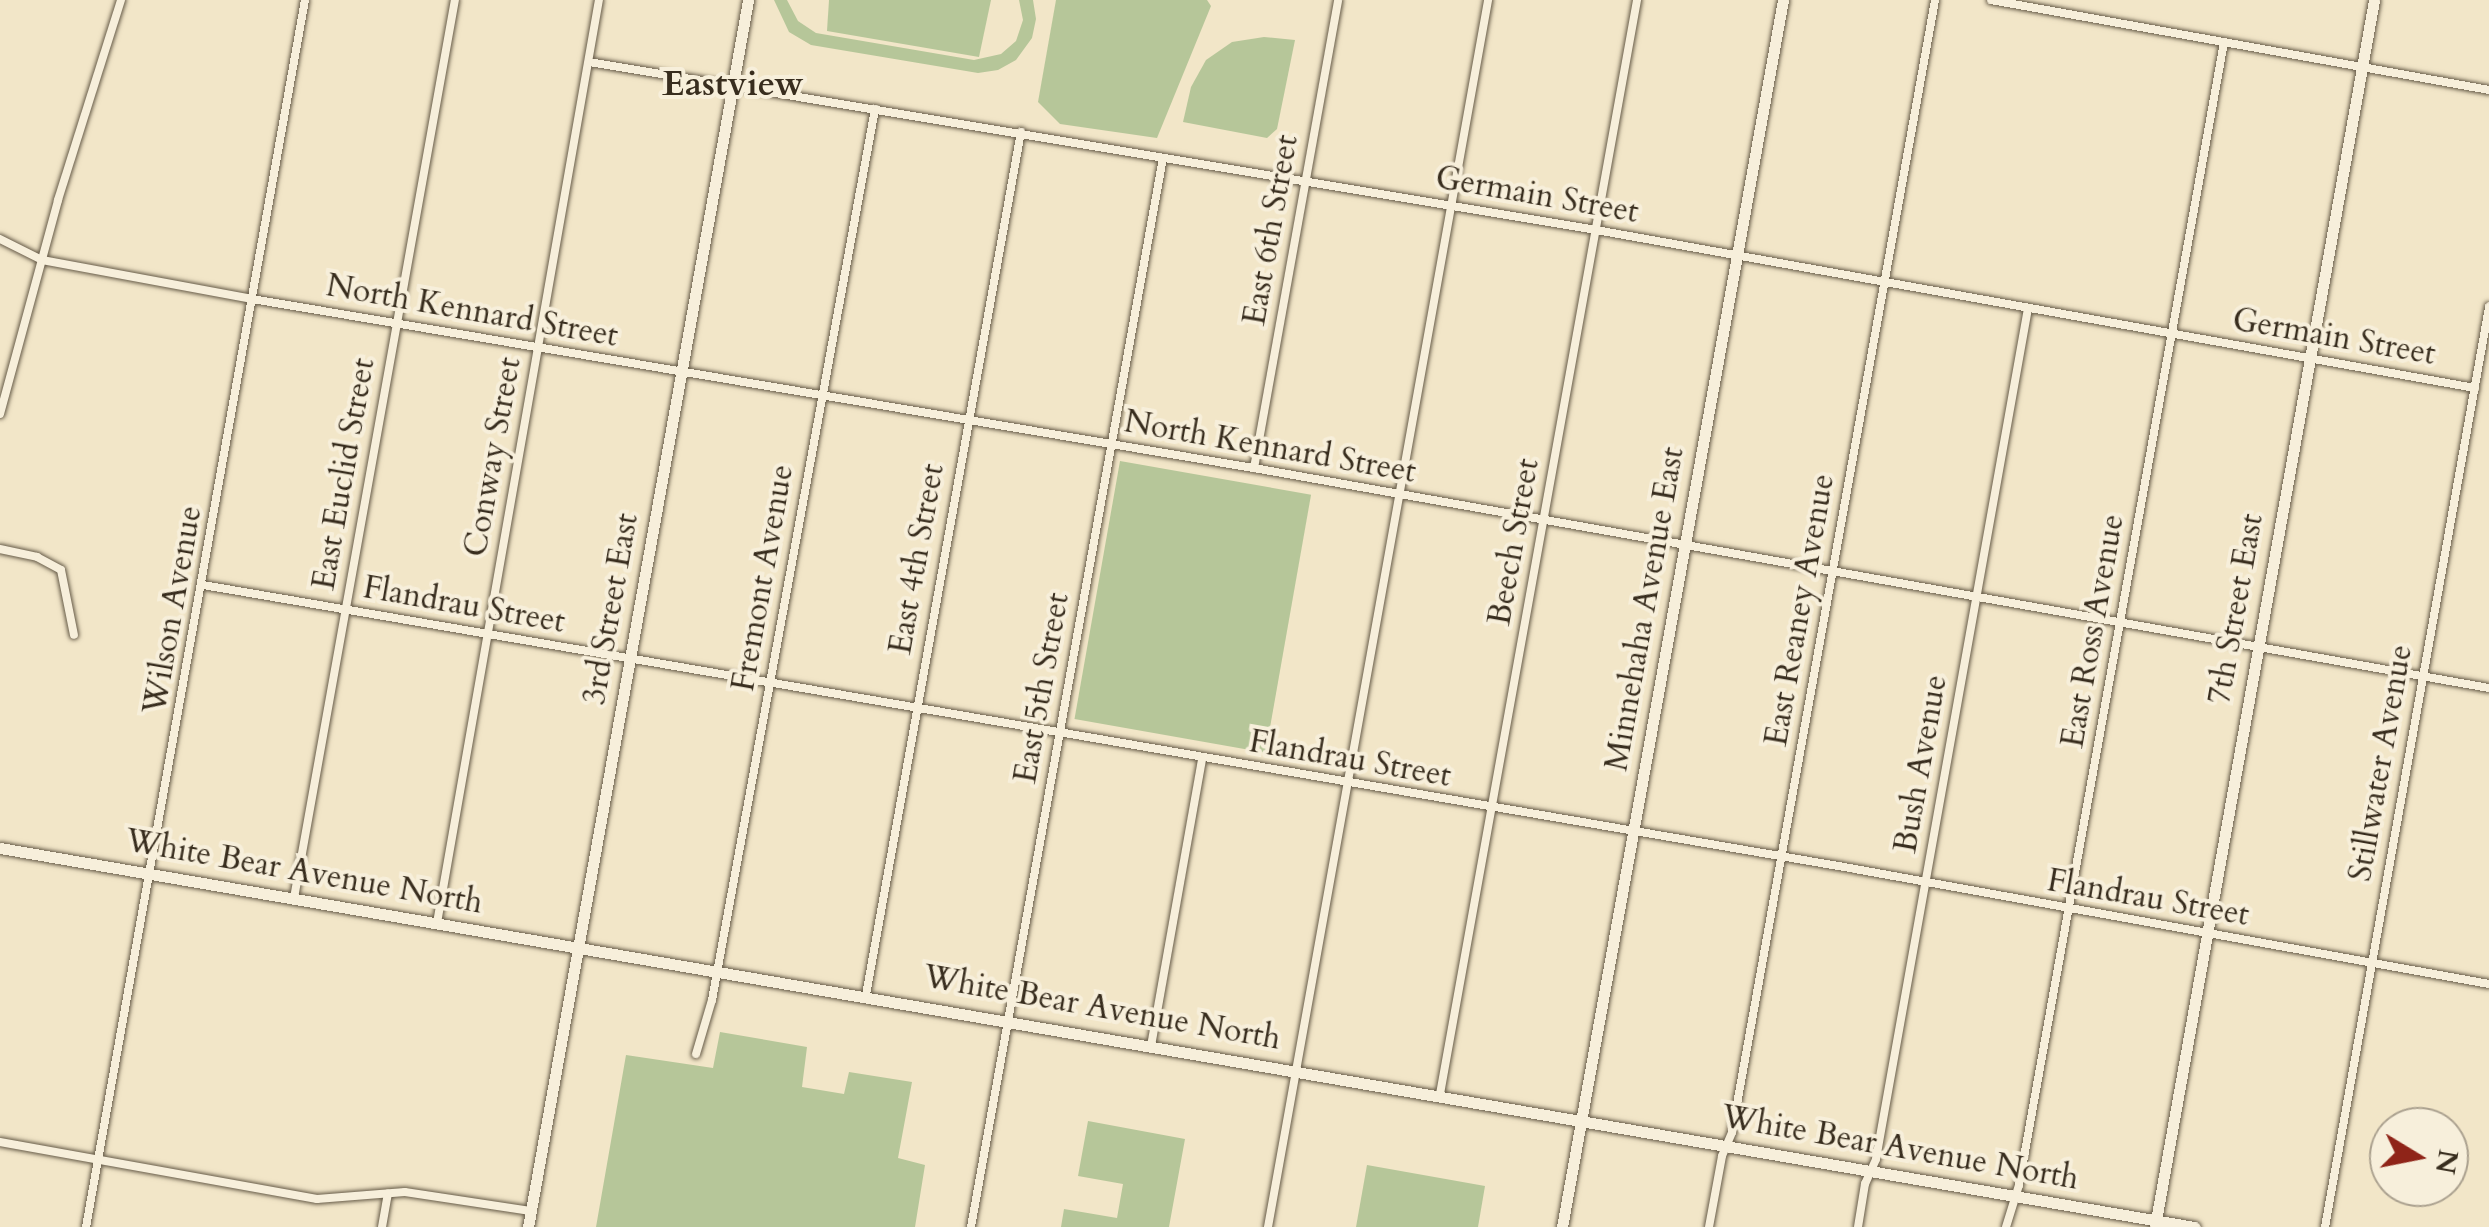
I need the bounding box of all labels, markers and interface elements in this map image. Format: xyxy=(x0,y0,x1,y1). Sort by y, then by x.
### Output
district label: Eastview xyxy=(662,63,804,105)
street label: East 6th Street xyxy=(1235,132,1307,328)
street label: Germain Street xyxy=(1433,158,1641,232)
street label: North Kennard Street xyxy=(323,266,621,356)
street label: Germain Street xyxy=(2230,300,2438,374)
street label: Conway Street xyxy=(457,354,529,560)
street label: East Euclid Street xyxy=(305,355,383,593)
street label: North Kennard Street xyxy=(1121,402,1419,492)
street label: Minnehaha Avenue East xyxy=(1598,444,1692,774)
street label: Beech Street xyxy=(1480,456,1548,628)
street label: East 4th Street xyxy=(881,461,953,657)
street label: Fremont Avenue xyxy=(724,462,802,694)
street label: East Reaney Avenue xyxy=(1757,471,1843,749)
street label: Wilson Avenue xyxy=(136,503,210,717)
street label: 3rd Street East xyxy=(575,510,647,708)
street label: East Ross Avenue xyxy=(2054,511,2132,751)
street label: 7th Street East xyxy=(2200,511,2272,707)
street label: Flandrau Street xyxy=(360,568,568,642)
street label: East 5th Street xyxy=(1006,590,1078,786)
street label: Stillwater Avenue xyxy=(2341,642,2421,884)
street label: Bush Avenue xyxy=(1886,672,1956,856)
street label: Flandrau Street xyxy=(1246,722,1454,796)
street label: White Bear Avenue North xyxy=(123,822,485,922)
street label: Flandrau Street xyxy=(2044,861,2252,935)
street label: White Bear Avenue North xyxy=(921,958,1283,1058)
street label: White Bear Avenue North xyxy=(1719,1098,2081,1198)
north arrow xyxy=(2369,1107,2469,1207)
text: N xyxy=(2426,1147,2467,1177)

